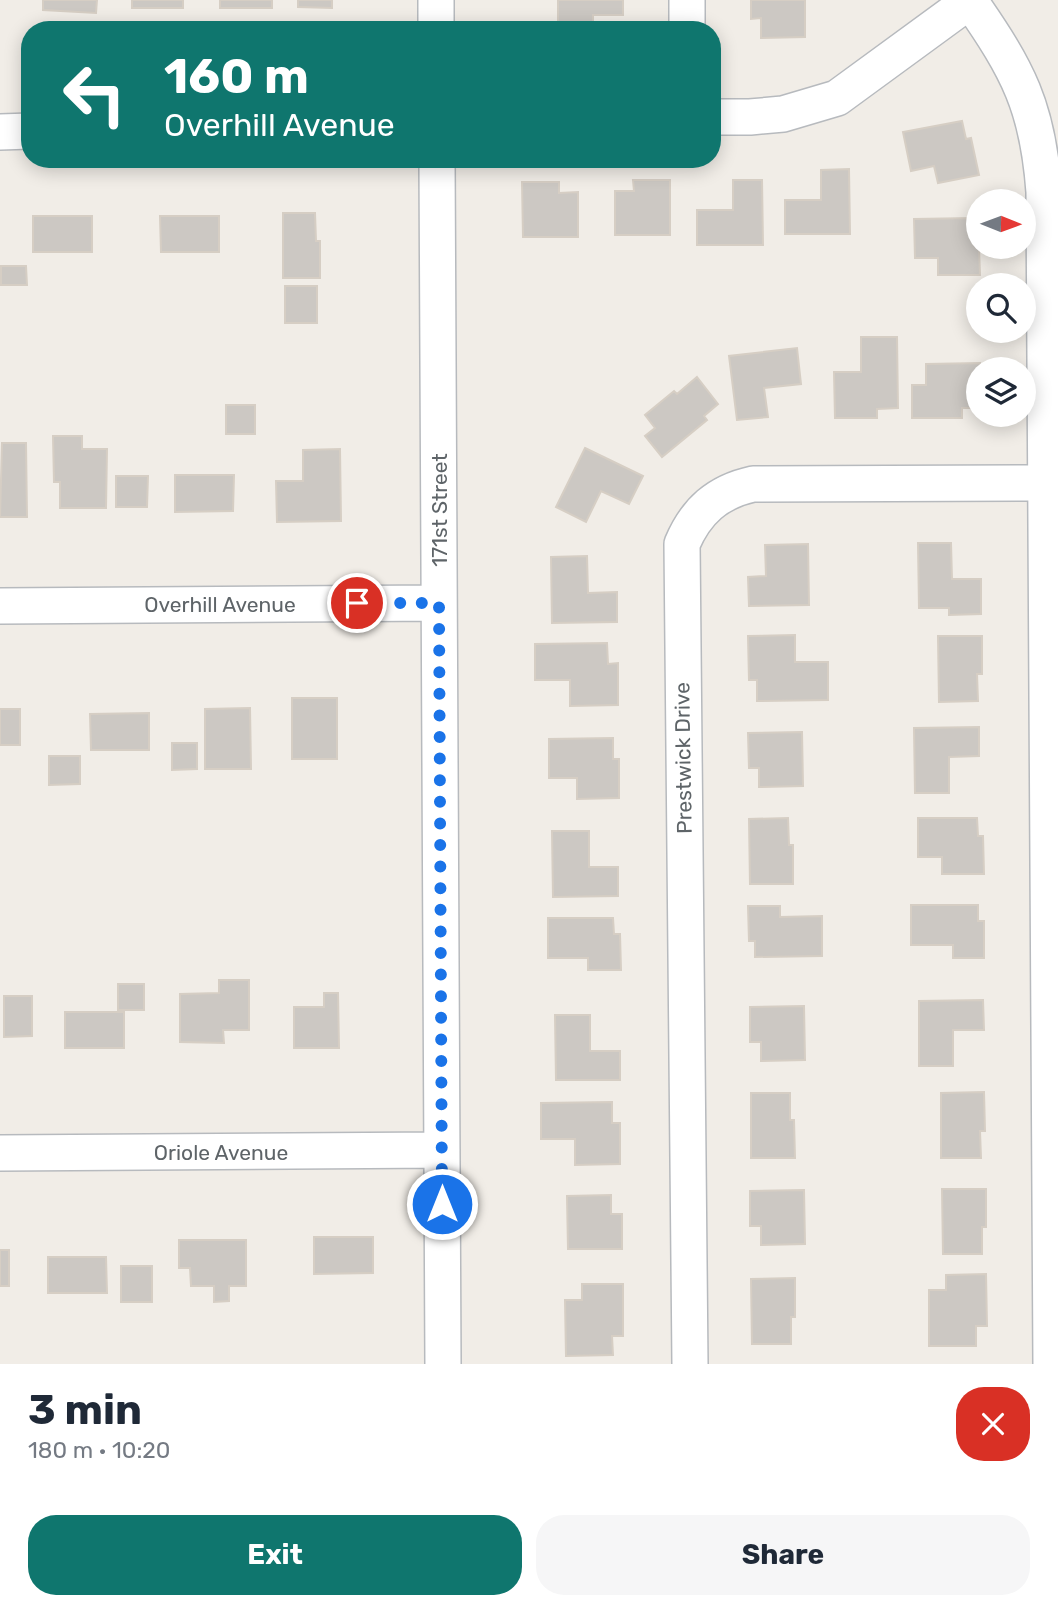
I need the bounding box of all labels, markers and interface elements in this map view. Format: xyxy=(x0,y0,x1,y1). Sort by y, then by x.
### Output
text: 160 m xyxy=(164,47,309,105)
icon: left xyxy=(49,49,140,140)
text: Overhill Avenue xyxy=(164,106,395,144)
north arrow xyxy=(966,189,1036,259)
map controls xyxy=(966,189,1036,427)
button: search xyxy=(966,273,1036,343)
button: layers xyxy=(966,357,1036,427)
street label: 171st Street xyxy=(427,453,452,567)
pin xyxy=(327,573,387,633)
icon: arrive xyxy=(338,584,376,622)
street label: Overhill Avenue xyxy=(144,592,296,617)
street label: Prestwick Drive xyxy=(669,682,697,834)
street label: Oriole Avenue xyxy=(154,1140,288,1165)
position arrow xyxy=(405,1167,479,1241)
text: 3 min xyxy=(28,1385,142,1435)
button: close xyxy=(956,1387,1030,1461)
text: 180 m · 10:20 xyxy=(28,1436,170,1464)
button: Exit xyxy=(28,1515,522,1595)
button: Share xyxy=(536,1515,1030,1595)

